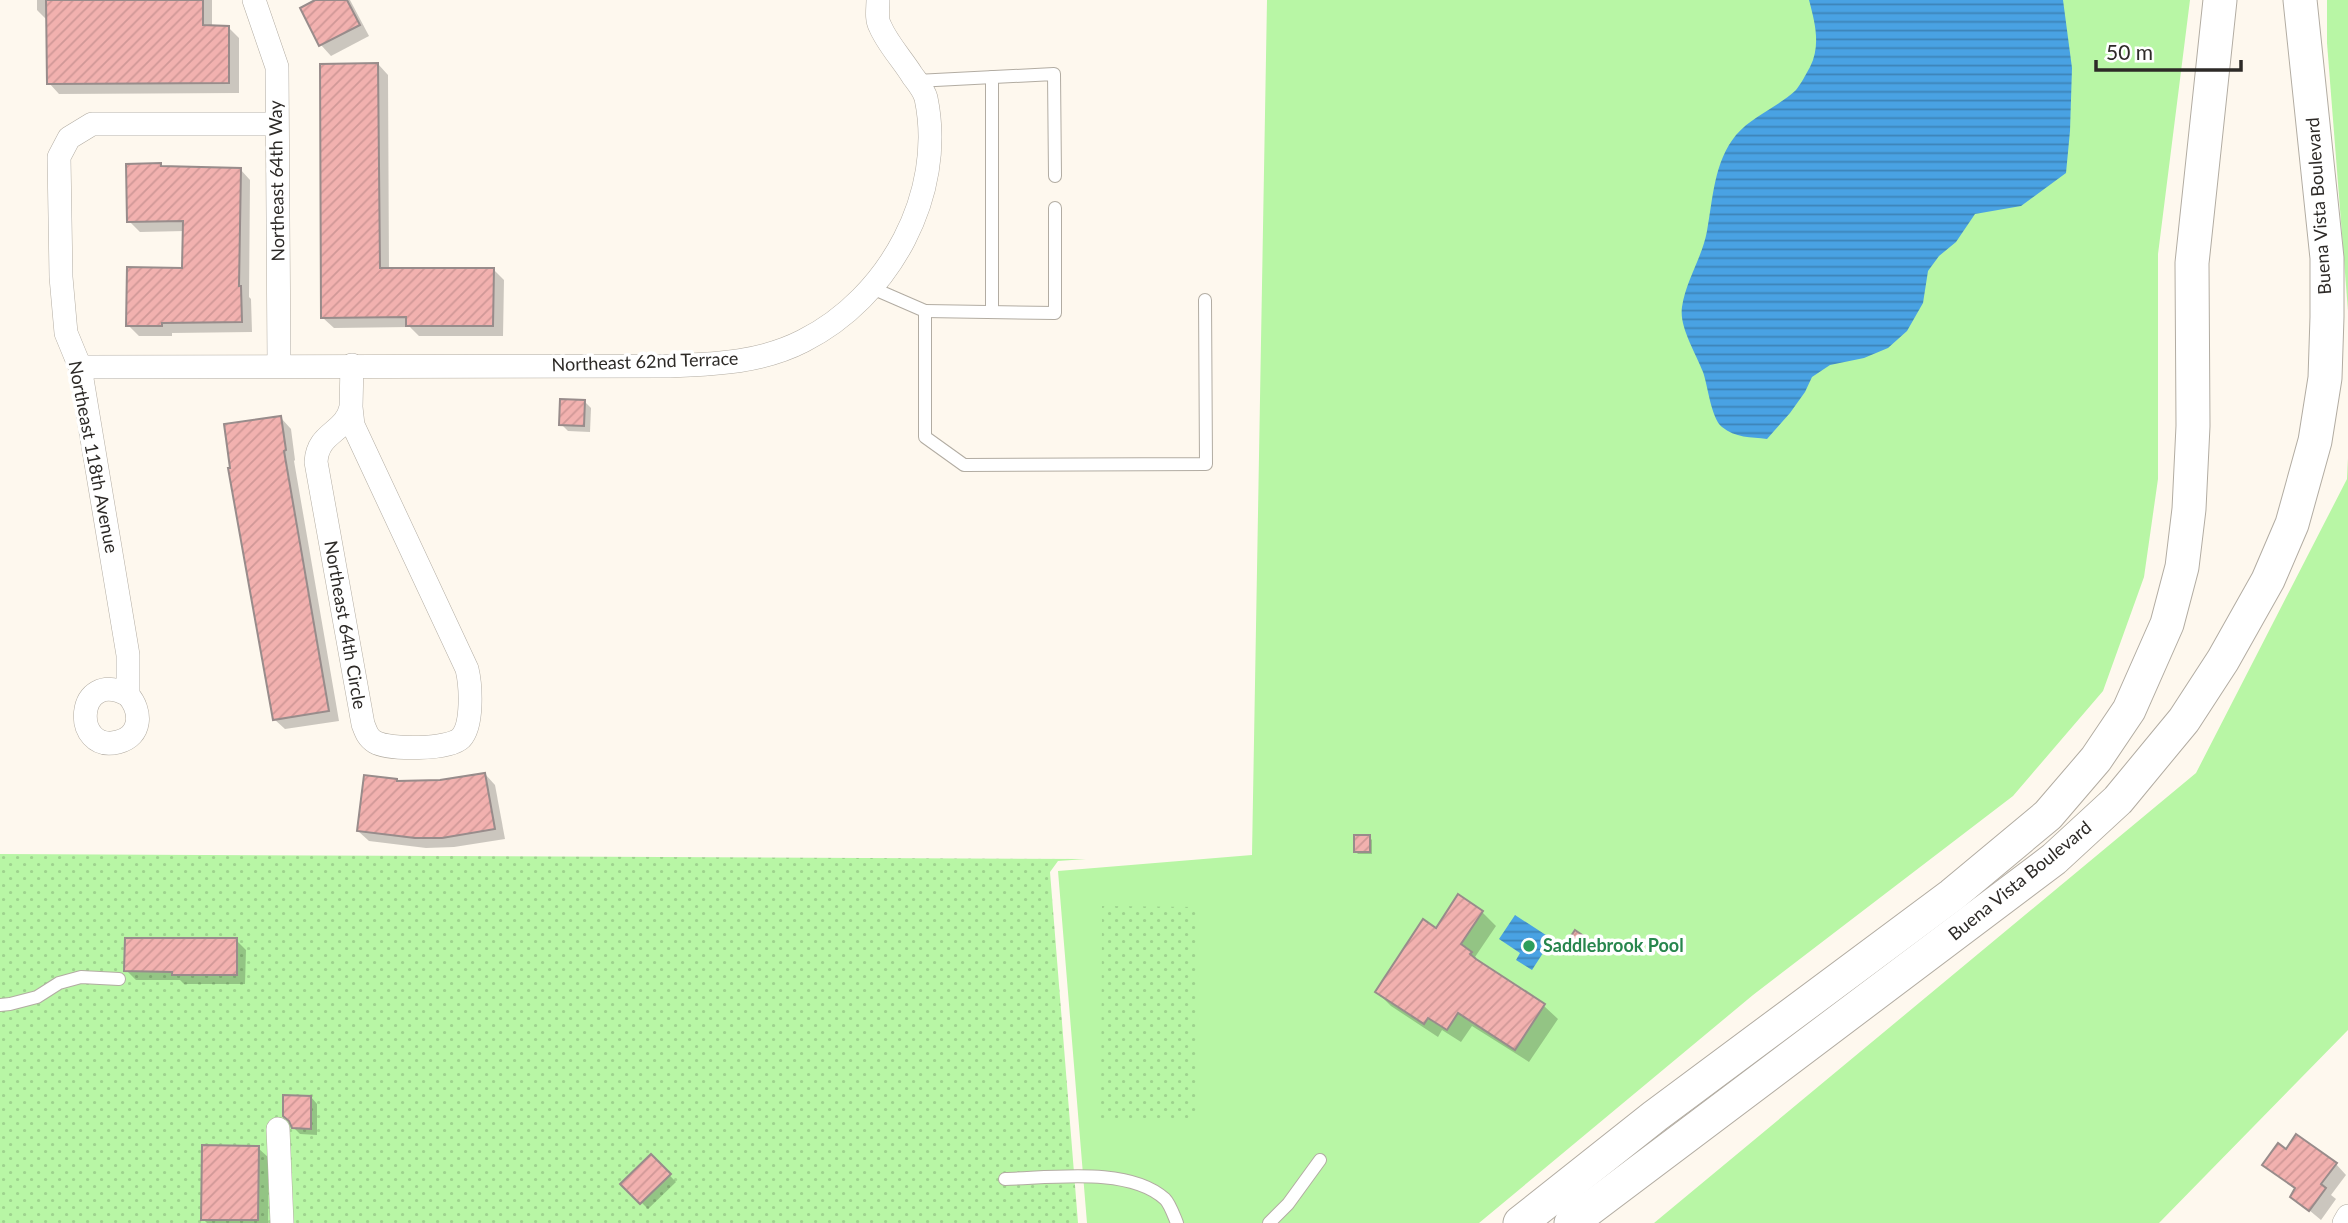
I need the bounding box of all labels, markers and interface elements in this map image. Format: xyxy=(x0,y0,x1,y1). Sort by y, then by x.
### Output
scale bar xyxy=(2096,28,2241,72)
text: 50 m xyxy=(2106,39,2153,64)
street label: Northeast 64th Way xyxy=(264,99,288,262)
street label: Buena Vista Boulevard xyxy=(2301,117,2335,296)
street label: Northeast 62nd Terrace xyxy=(551,347,739,375)
street label: Northeast 118th Avenue xyxy=(65,359,123,555)
street label: Northeast 64th Circle xyxy=(320,539,372,711)
street label: Buena Vista Boulevard xyxy=(1943,816,2095,945)
place label: Saddlebrook Pool xyxy=(1543,934,1684,956)
marker: Saddlebrook Pool xyxy=(1521,938,1537,954)

